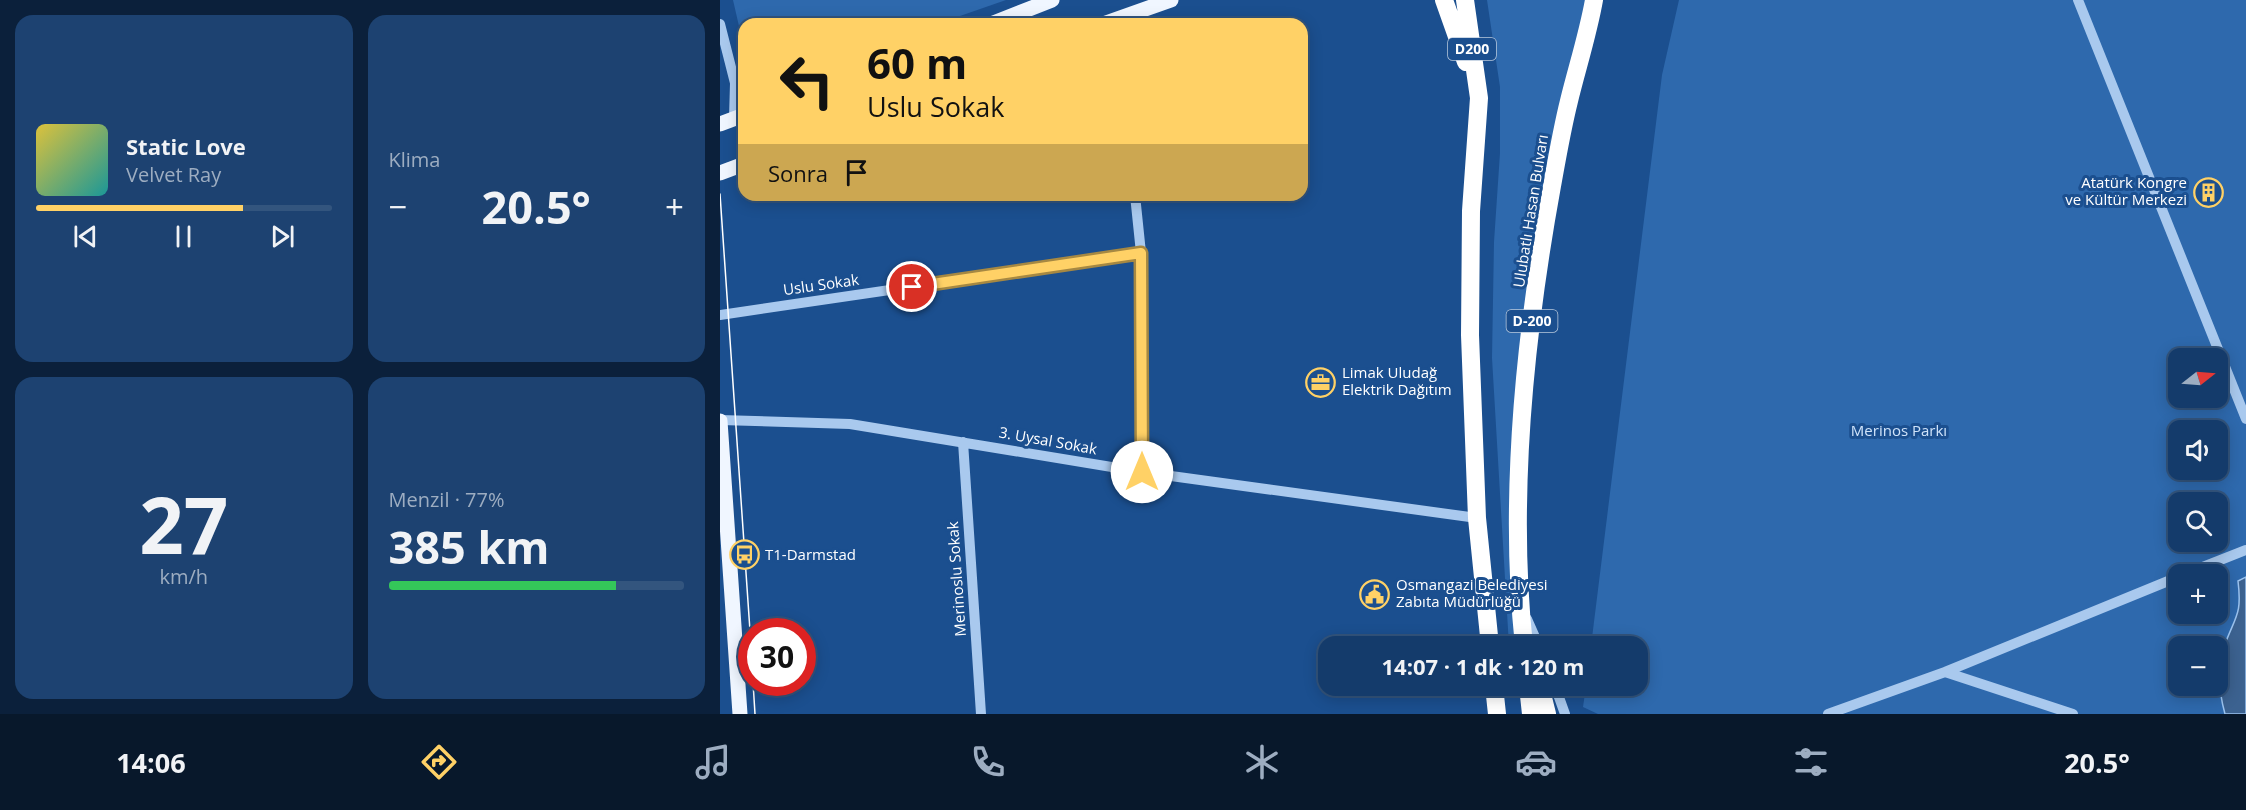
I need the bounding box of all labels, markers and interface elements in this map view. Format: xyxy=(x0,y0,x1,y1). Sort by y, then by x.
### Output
text: 60 m xyxy=(867,34,967,91)
road number: D200 xyxy=(1448,38,1496,60)
icon: left xyxy=(768,42,846,120)
text: Uslu Sokak xyxy=(867,88,1004,125)
text: Static Love xyxy=(126,131,246,161)
street label: Ulubatlı Hasan Bulvarı xyxy=(1508,133,1552,289)
text: Klima xyxy=(389,146,440,173)
icon: arrive xyxy=(840,156,873,189)
text: Sonra xyxy=(768,158,828,188)
text: Velvet Ray xyxy=(126,161,221,188)
place label: Atatürk Kongre ve Kültür Merkezi xyxy=(2065,172,2187,209)
text: 20.5° xyxy=(482,176,591,237)
building icon: Atatürk Kongre ve Kültür Merkezi xyxy=(2192,176,2224,208)
text: − xyxy=(389,184,407,229)
text: + xyxy=(665,184,684,229)
icon: previous xyxy=(69,220,102,253)
icon: pause xyxy=(167,220,200,253)
icon: next xyxy=(266,220,299,253)
pin xyxy=(886,261,937,312)
street label: Uslu Sokak xyxy=(782,269,860,299)
icon: arrive xyxy=(895,270,928,303)
road number: D-200 xyxy=(1506,310,1558,332)
north arrow xyxy=(2168,348,2228,408)
map controls xyxy=(2168,348,2228,696)
place label: Limak Uludağ Elektrik Dağıtım xyxy=(1342,362,1452,399)
office icon: Limak Uludağ Elektrik Dağıtım xyxy=(1305,366,1337,398)
park label: Merinos Parkı xyxy=(1851,420,1947,440)
button: sound xyxy=(2168,420,2228,480)
street label: 3. Uysal Sokak xyxy=(998,422,1099,459)
position arrow xyxy=(1110,440,1174,504)
text: 27 xyxy=(139,471,228,577)
text: Menzil · 77% xyxy=(389,486,505,513)
button: search xyxy=(2168,492,2228,552)
text: 385 km xyxy=(389,516,549,577)
street label: Merinoslu Sokak xyxy=(942,521,970,637)
bus stop icon: T1-Darmstad xyxy=(728,539,760,571)
place label: T1-Darmstad xyxy=(765,544,856,564)
text: km/h xyxy=(159,563,208,590)
button: + xyxy=(2168,564,2228,624)
place label: Osmangazi Belediyesi Zabıta Müdürlüğü xyxy=(1396,574,1548,611)
public building icon: Osmangazi Belediyesi Zabıta Müdürlüğü xyxy=(1359,578,1391,610)
speed limit sign: 30 xyxy=(738,618,816,696)
button: − xyxy=(2168,636,2228,696)
text: 14:07 · 1 dk · 120 m xyxy=(1382,651,1584,681)
icon: directions xyxy=(418,741,460,783)
icon: music xyxy=(692,741,734,783)
icon: phone xyxy=(967,741,1009,783)
icon: climate xyxy=(1241,741,1283,783)
icon: car xyxy=(1515,741,1557,783)
icon: filters xyxy=(1790,741,1832,783)
text: 14:06 xyxy=(116,744,186,781)
text: 20.5° xyxy=(2064,744,2130,781)

